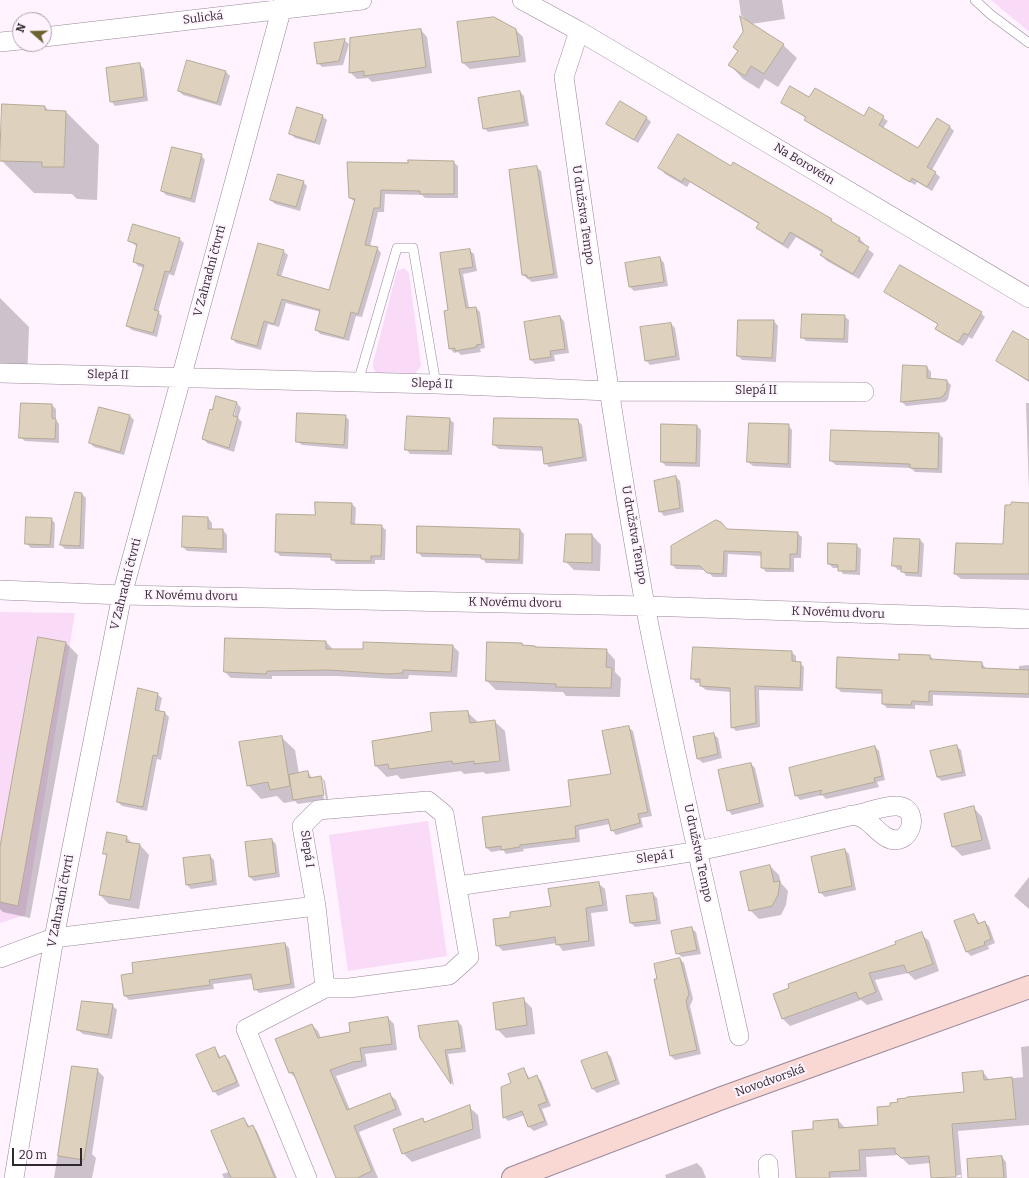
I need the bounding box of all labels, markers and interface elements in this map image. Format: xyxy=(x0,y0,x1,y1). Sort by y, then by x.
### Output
street label: Sulická xyxy=(182,8,224,28)
north arrow xyxy=(12,12,52,52)
text: N xyxy=(14,22,29,34)
street label: Na Borovém xyxy=(771,140,837,188)
street label: U družstva Tempo xyxy=(569,164,597,266)
street label: V Zahradní čtvrti xyxy=(191,224,229,318)
street label: Slepá II xyxy=(87,367,129,383)
street label: Slepá II xyxy=(411,376,453,392)
street label: Slepá II xyxy=(735,384,777,398)
street label: U družstva Tempo xyxy=(618,484,650,586)
street label: V Zahradní čtvrti xyxy=(108,537,144,631)
street label: K Novému dvoru xyxy=(144,588,238,604)
street label: K Novému dvoru xyxy=(468,595,562,611)
street label: K Novému dvoru xyxy=(791,604,885,622)
street label: U družstva Tempo xyxy=(681,802,715,904)
street label: Slepá I xyxy=(297,829,317,869)
street label: Slepá I xyxy=(635,847,675,867)
street label: V Zahradní čtvrti xyxy=(45,853,77,949)
street label: Novodvorská xyxy=(733,1062,807,1100)
scale bar xyxy=(14,1140,84,1166)
text: 20 m xyxy=(19,1148,47,1162)

